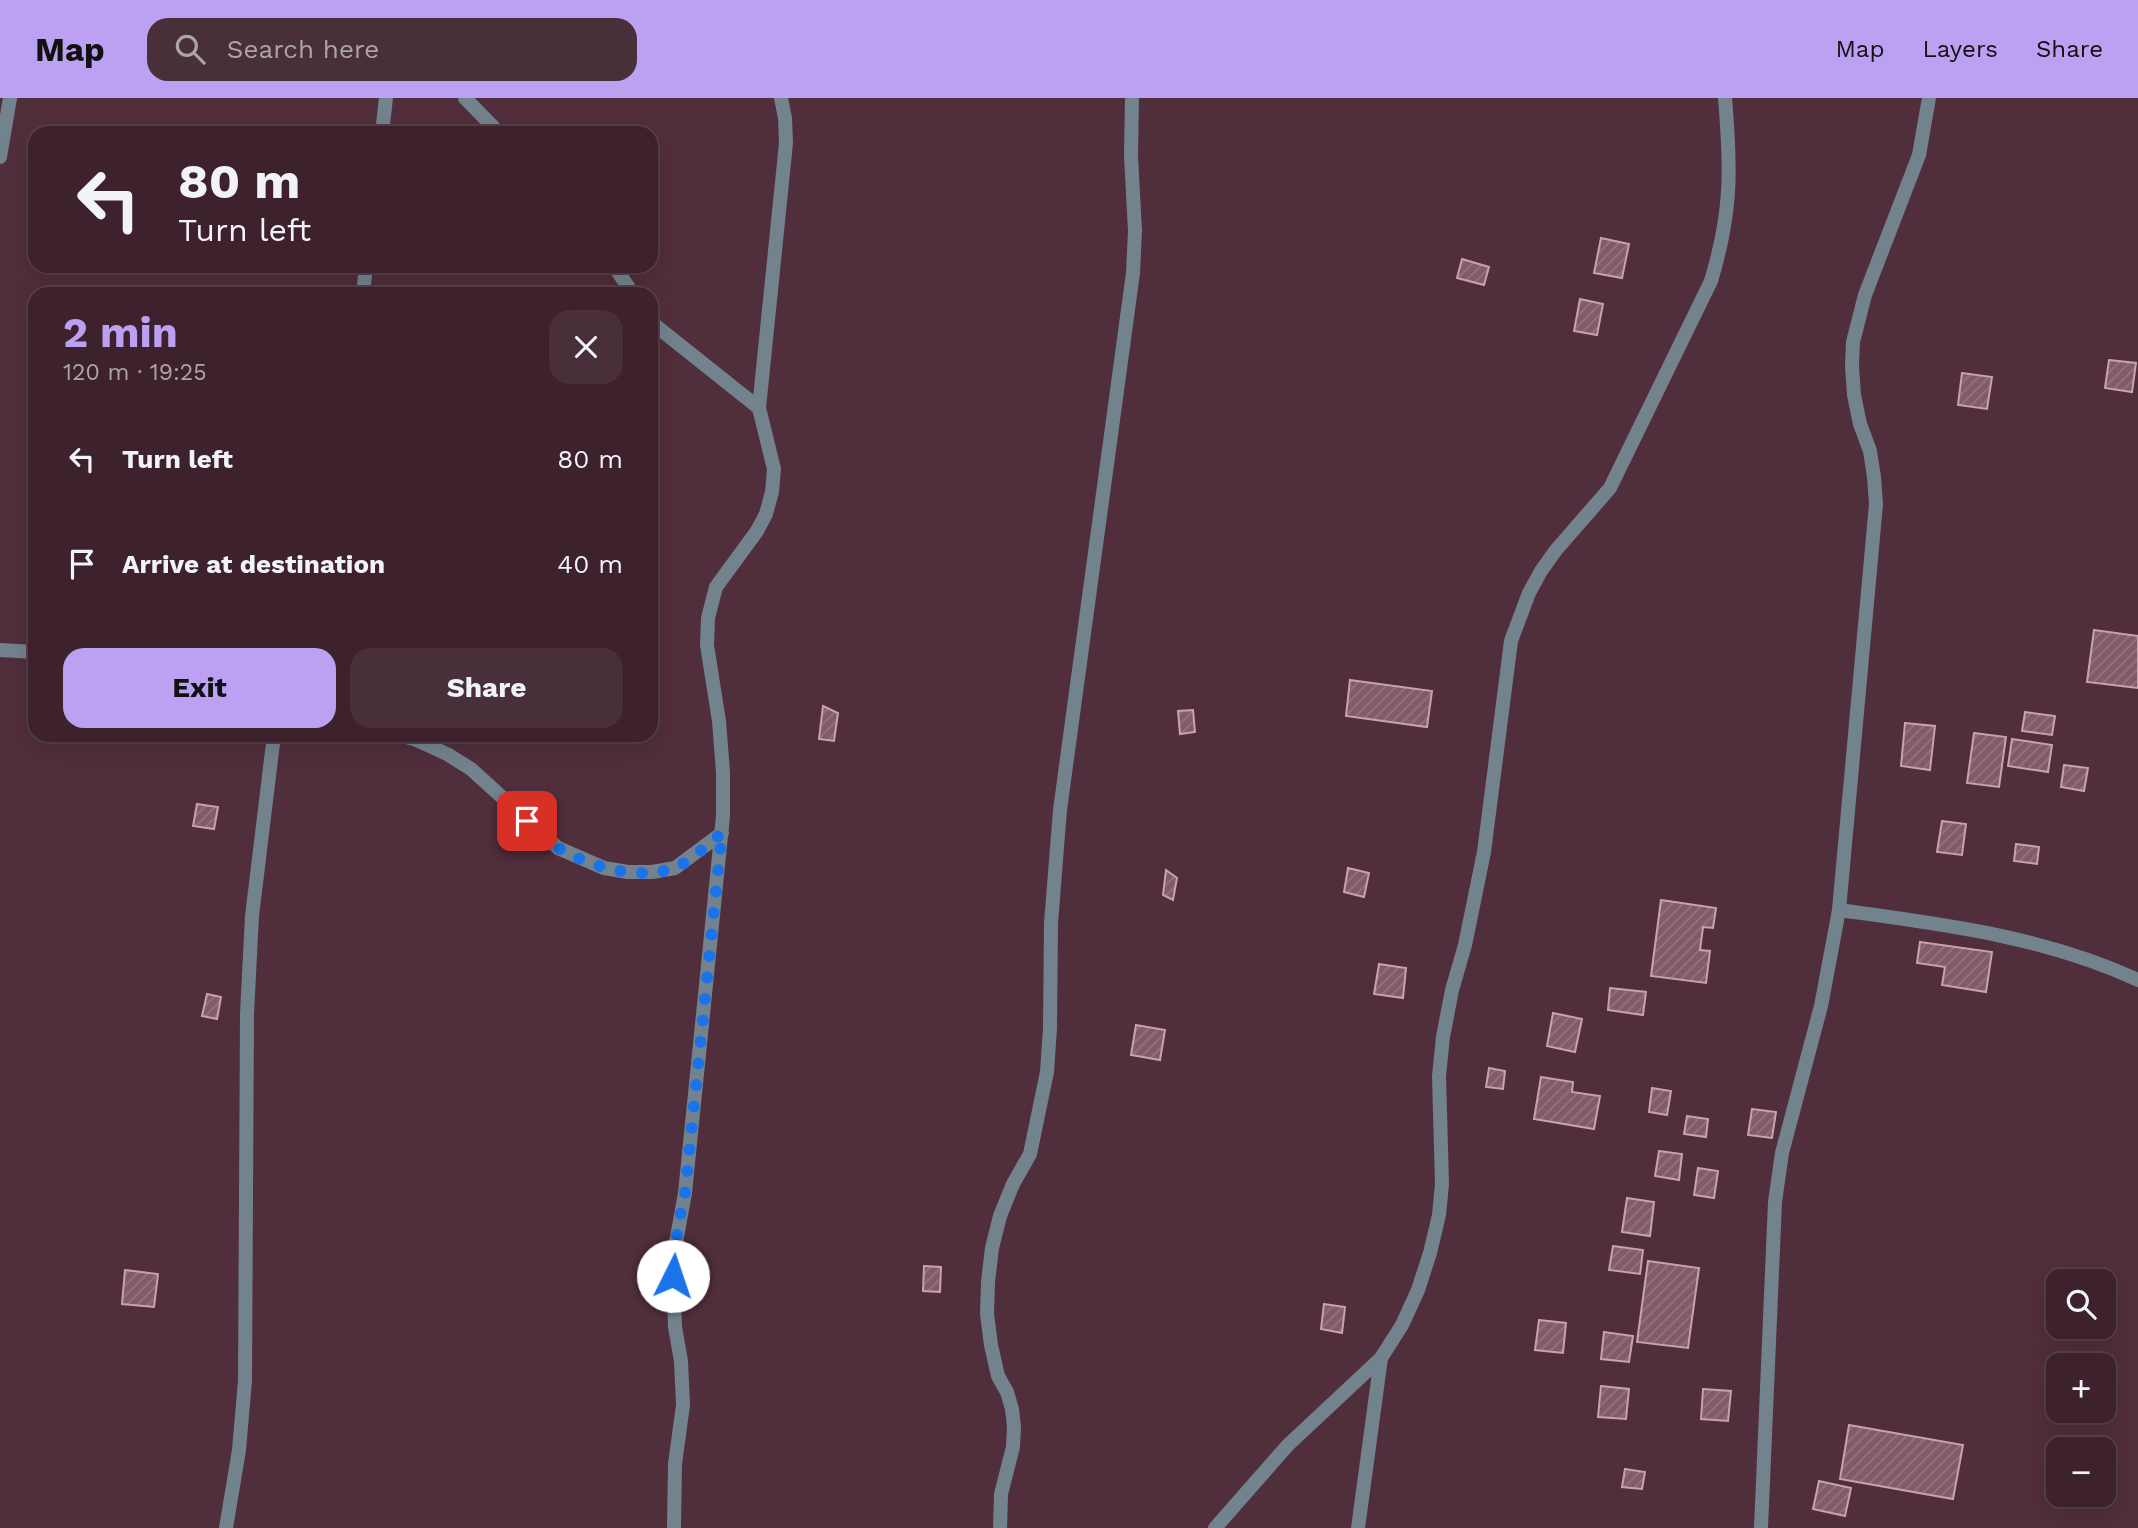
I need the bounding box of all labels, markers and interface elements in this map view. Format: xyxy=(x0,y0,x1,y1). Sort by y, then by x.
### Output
search box xyxy=(147,18,637,81)
text: Map xyxy=(35,30,105,69)
icon: search xyxy=(171,30,209,68)
text: Search here xyxy=(227,34,379,64)
text: Map xyxy=(1836,35,1884,63)
text: Layers xyxy=(1922,35,1998,63)
text: Share xyxy=(2036,35,2103,63)
text: 80 m xyxy=(178,152,300,210)
icon: left xyxy=(63,154,154,245)
text: Turn left xyxy=(178,211,311,249)
text: 2 min xyxy=(63,308,178,357)
button: close xyxy=(549,310,623,384)
text: 120 m · 19:25 xyxy=(63,359,207,386)
icon: left xyxy=(63,440,101,478)
text: Turn left xyxy=(122,444,233,474)
text: 80 m xyxy=(557,444,623,474)
icon: arrive xyxy=(63,545,101,583)
text: Arrive at destination xyxy=(122,549,385,579)
text: 40 m xyxy=(557,549,623,579)
button: Exit xyxy=(63,648,336,728)
button: Share xyxy=(350,648,623,728)
pin xyxy=(497,791,557,851)
icon: arrive xyxy=(508,802,546,840)
position arrow xyxy=(636,1239,710,1313)
map controls xyxy=(2046,1269,2116,1507)
button: search xyxy=(2046,1269,2116,1339)
button: + xyxy=(2046,1353,2116,1423)
button: − xyxy=(2046,1437,2116,1507)

